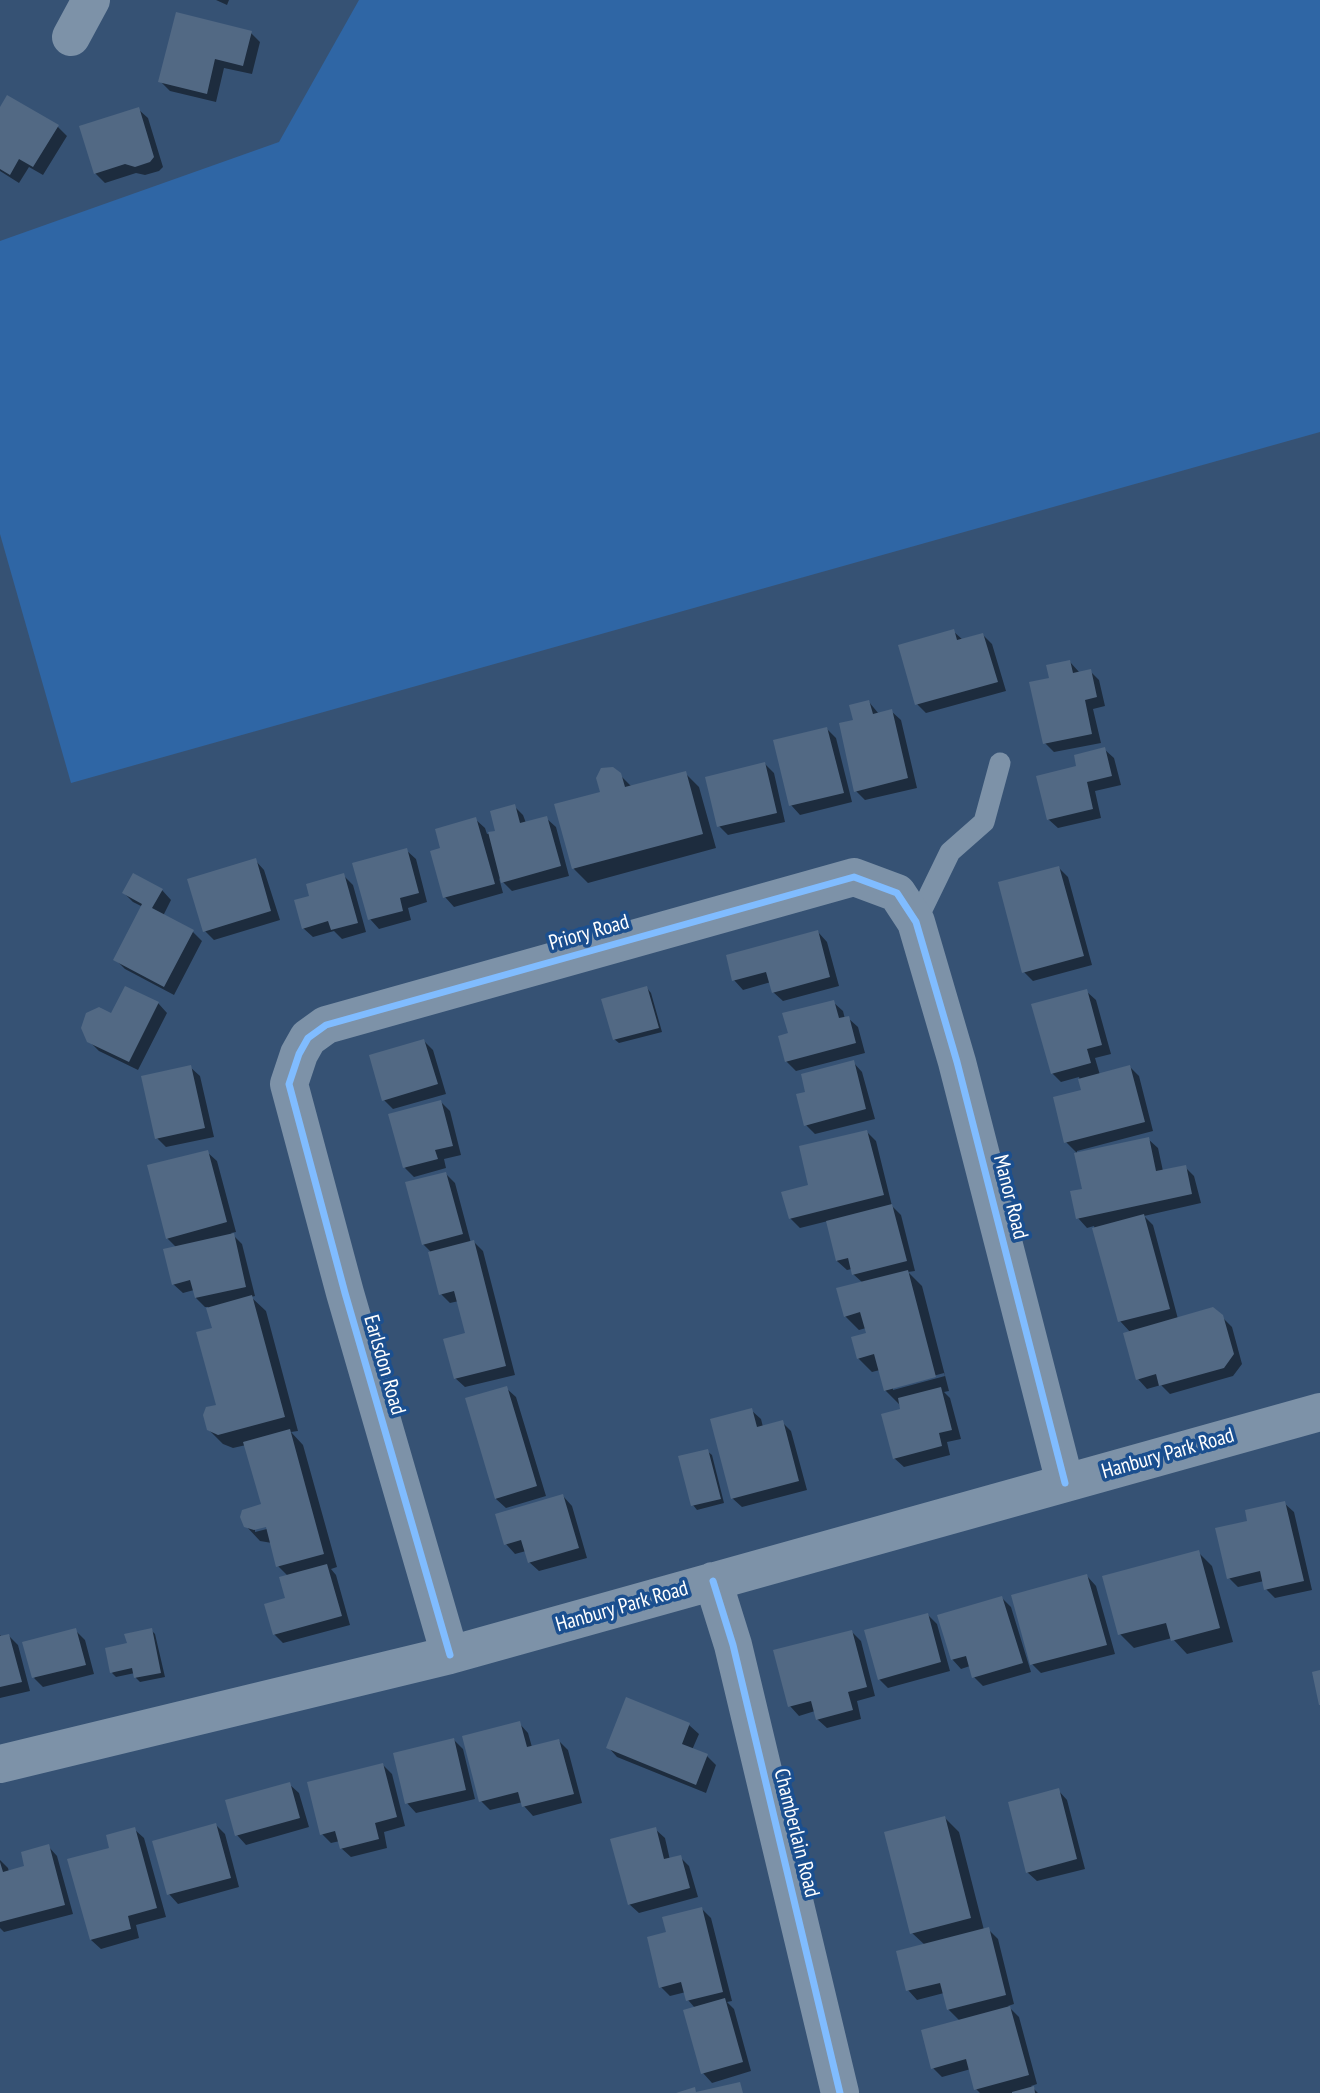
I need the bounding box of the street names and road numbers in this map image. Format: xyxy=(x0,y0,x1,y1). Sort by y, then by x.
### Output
street label: Priory Road xyxy=(546,910,632,956)
street label: Manor Road xyxy=(987,1152,1033,1242)
street label: Earlsdon Road xyxy=(358,1312,410,1418)
street label: Hanbury Park Road xyxy=(1099,1423,1237,1485)
street label: Hanbury Park Road xyxy=(553,1576,691,1638)
street label: Chamberlain Road xyxy=(768,1766,824,1900)

